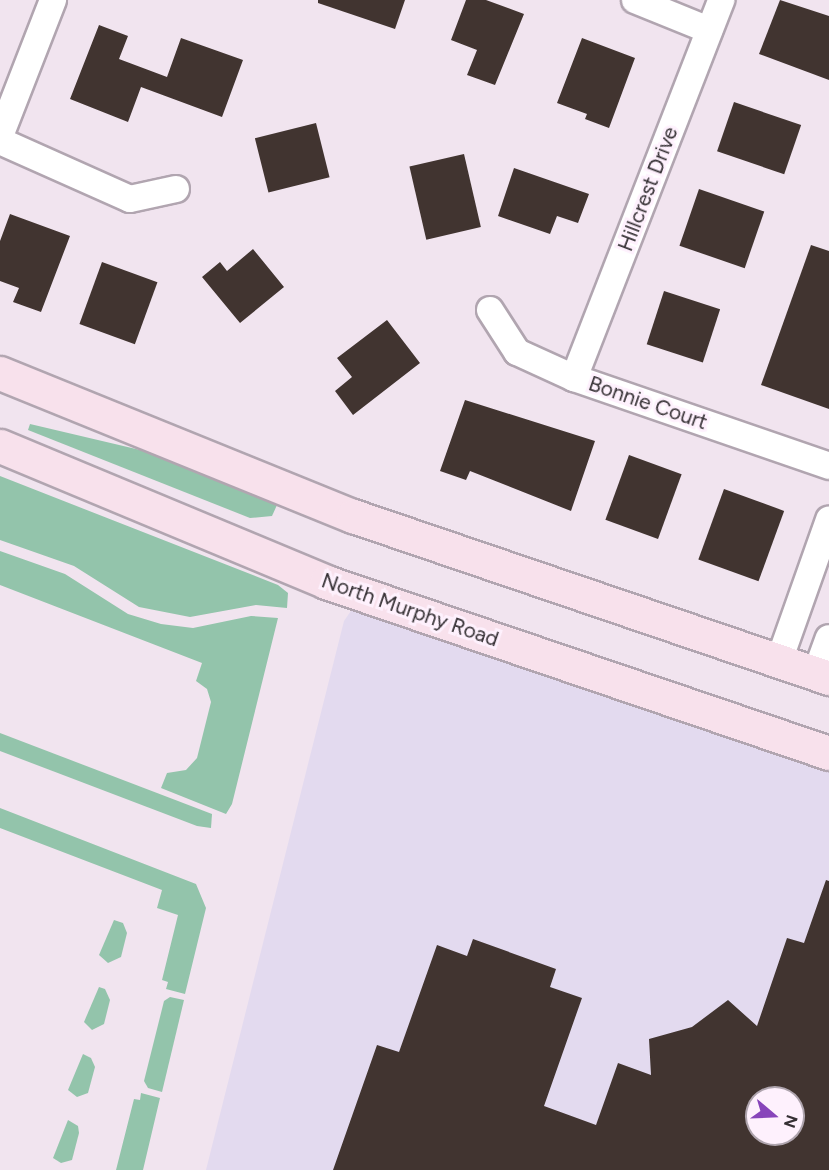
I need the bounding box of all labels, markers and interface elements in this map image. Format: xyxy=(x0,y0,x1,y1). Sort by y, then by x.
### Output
street label: Hillcrest Drive xyxy=(613,123,683,255)
street label: Bonnie Court xyxy=(585,371,711,435)
street label: North Murphy Road xyxy=(318,568,502,652)
north arrow xyxy=(745,1086,805,1146)
text: N xyxy=(780,1112,802,1130)

